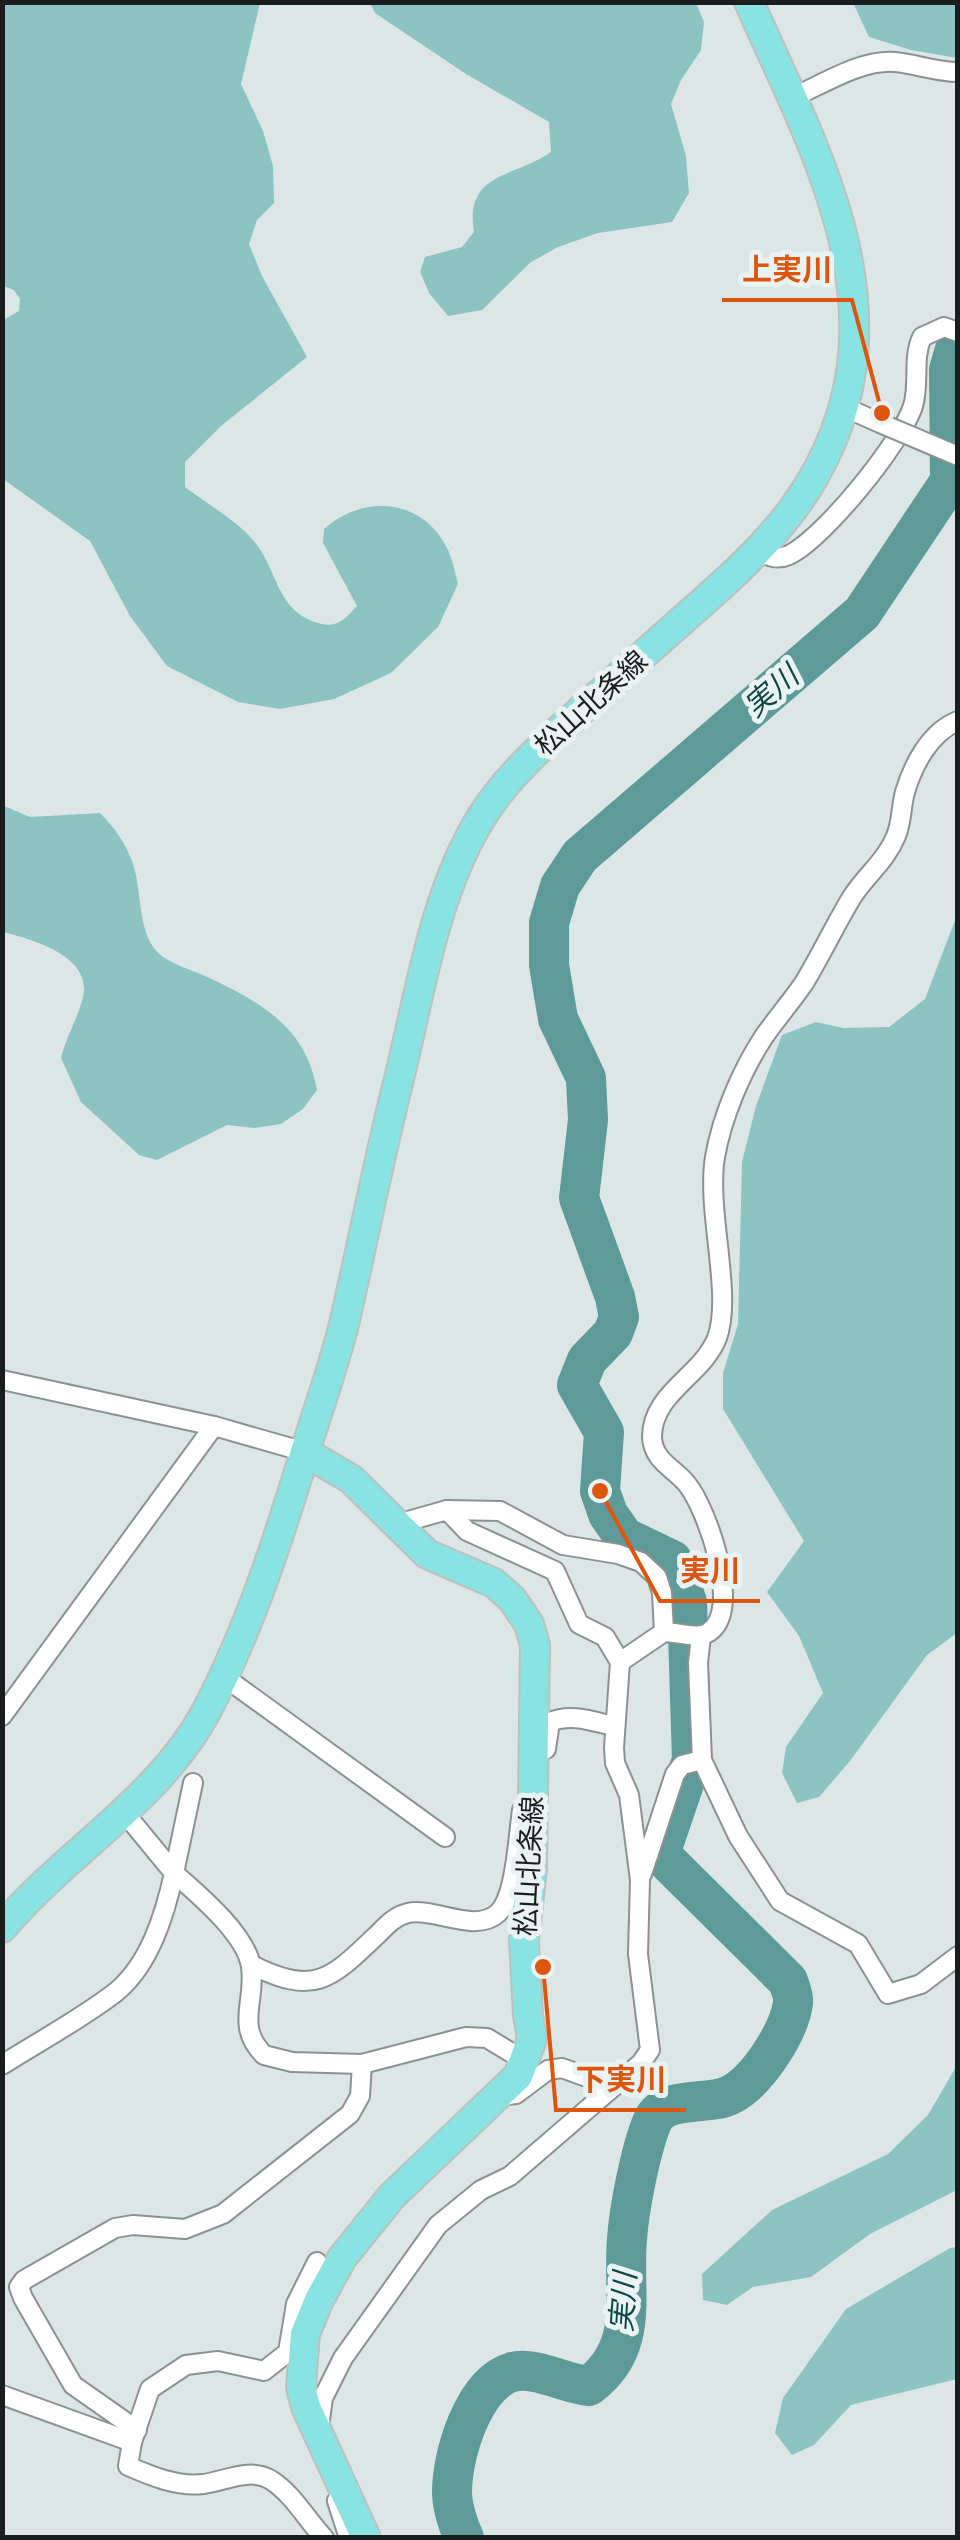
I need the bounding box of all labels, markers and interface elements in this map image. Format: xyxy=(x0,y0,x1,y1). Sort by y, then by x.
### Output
callout: 上実川 xyxy=(722,240,852,300)
text: 上実川 xyxy=(742,252,832,287)
street label: 松山北条線 xyxy=(528,644,654,762)
water label: 実川 xyxy=(737,656,807,724)
callout: 実川 xyxy=(660,1541,760,1601)
text: 実川 xyxy=(680,1553,740,1588)
street label: 松山北条線 xyxy=(509,1795,549,1937)
callout: 下実川 xyxy=(556,2050,686,2110)
text: 下実川 xyxy=(576,2062,666,2097)
water label: 実川 xyxy=(603,2268,643,2333)

